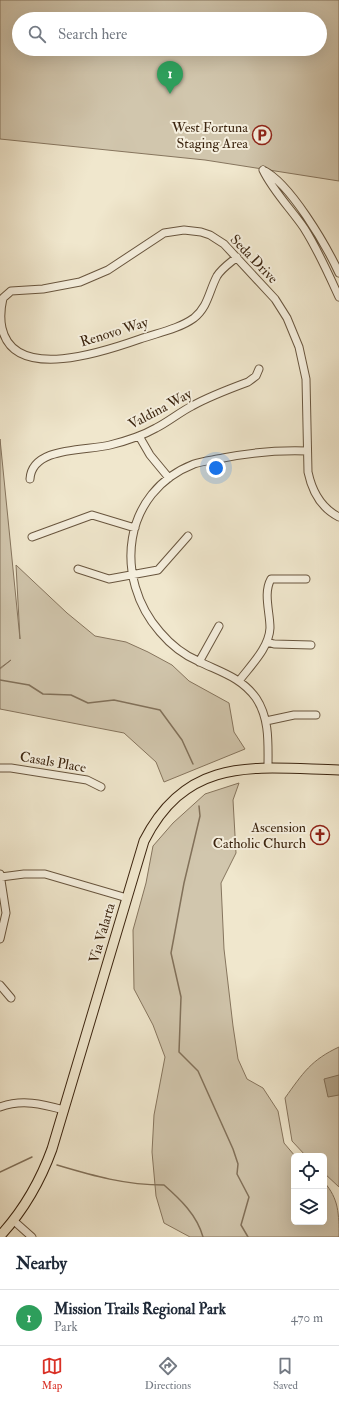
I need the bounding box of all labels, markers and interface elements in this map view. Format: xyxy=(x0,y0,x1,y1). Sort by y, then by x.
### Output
search box xyxy=(12,12,327,56)
icon: search xyxy=(26,23,48,45)
text: Search here xyxy=(58,25,127,44)
pin: 1 xyxy=(157,61,183,94)
place label: West Fortuna Staging Area xyxy=(171,119,248,152)
parking icon: West Fortuna Staging Area xyxy=(251,124,273,146)
street label: Seda Drive xyxy=(227,231,281,287)
street label: Renovo Way xyxy=(78,313,151,351)
street label: Valdina Way xyxy=(125,385,196,434)
your location xyxy=(206,458,226,478)
street label: Casals Place xyxy=(19,748,88,776)
place label: Ascension Catholic Church xyxy=(213,819,307,852)
church icon: Ascension Catholic Church xyxy=(309,824,331,846)
street label: Via Valarta xyxy=(85,901,119,965)
map controls xyxy=(291,1153,327,1225)
button: locate xyxy=(291,1153,327,1189)
button: layers xyxy=(291,1189,327,1225)
text: Nearby xyxy=(16,1253,67,1274)
text: Mission Trails Regional Park xyxy=(54,1300,226,1319)
text: 1 xyxy=(27,1310,31,1326)
text: 470 m xyxy=(291,1310,323,1326)
text: Park xyxy=(54,1319,78,1335)
tab: Map xyxy=(41,1355,63,1392)
tab: Directions xyxy=(145,1355,191,1392)
tab: Saved xyxy=(273,1355,298,1392)

